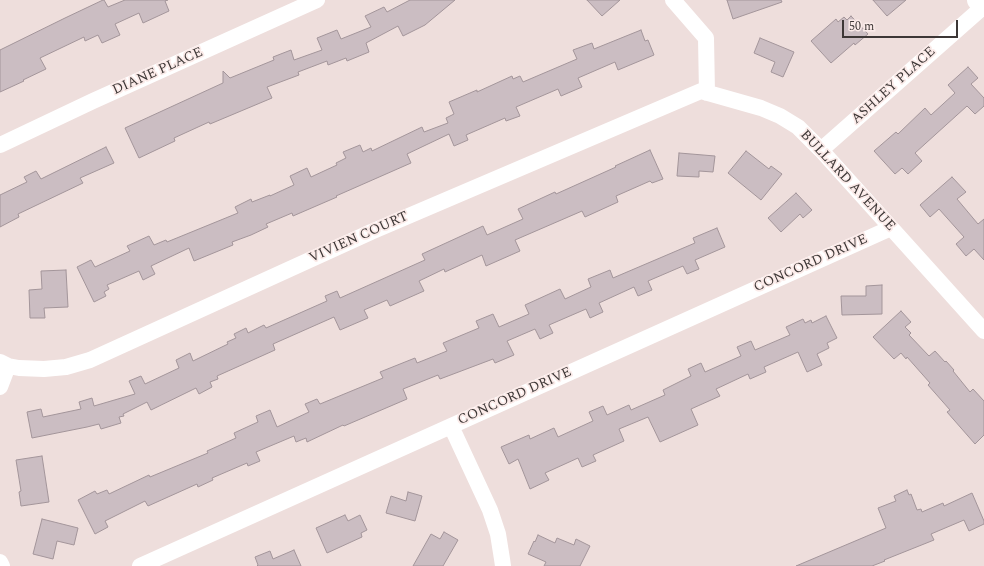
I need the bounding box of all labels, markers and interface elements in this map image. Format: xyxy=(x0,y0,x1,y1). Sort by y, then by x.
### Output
scale bar xyxy=(844,12,960,38)
text: 50 m xyxy=(849,17,874,36)
street label: ASHLEY PLACE xyxy=(848,44,940,128)
street label: DIANE PLACE xyxy=(110,45,206,99)
street label: BULLARD AVENUE xyxy=(796,127,898,235)
street label: VIVIEN COURT xyxy=(307,209,411,267)
street label: CONCORD DRIVE xyxy=(752,231,870,297)
street label: CONCORD DRIVE xyxy=(456,364,574,430)

